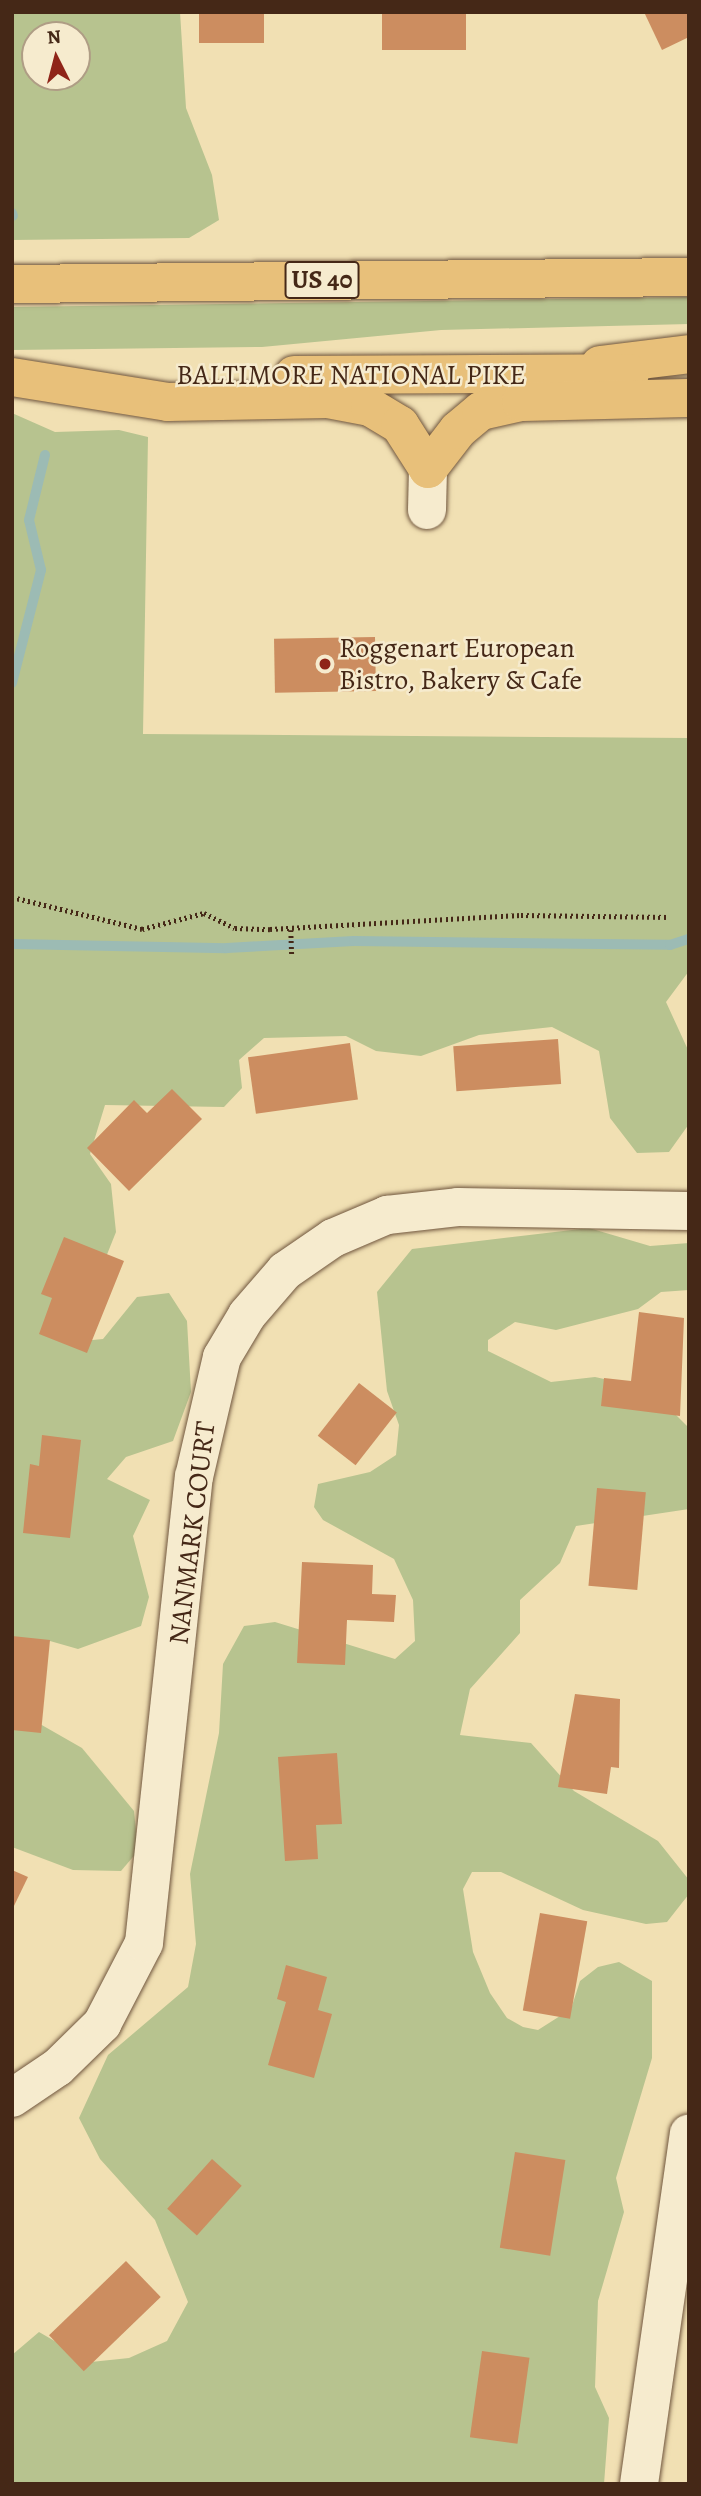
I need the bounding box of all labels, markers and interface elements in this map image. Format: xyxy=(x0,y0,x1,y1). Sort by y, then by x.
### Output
north arrow xyxy=(21,21,91,91)
text: N xyxy=(46,23,62,51)
road number: US 40 xyxy=(284,258,360,302)
street label: BALTIMORE NATIONAL PIKE xyxy=(176,358,526,392)
place label: Roggenart European Bistro, Bakery & Cafe xyxy=(339,631,583,697)
marker: Roggenart European Bistro, Bakery & Cafe xyxy=(317,656,333,672)
street label: NANMARK COURT xyxy=(162,1419,222,1647)

